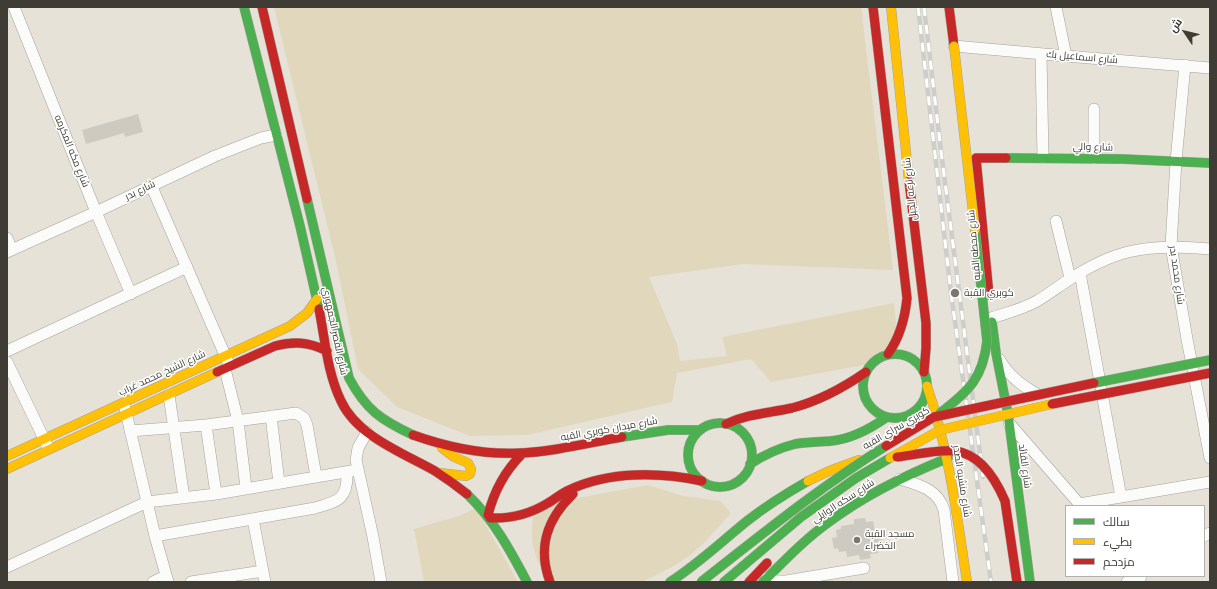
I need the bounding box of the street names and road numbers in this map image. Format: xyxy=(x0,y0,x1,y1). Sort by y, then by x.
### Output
street label: شارع اسماعيل بك xyxy=(1046,48,1118,66)
street label: شارع مكه المكرمه xyxy=(52,113,92,189)
street label: شارع والي xyxy=(1073,141,1113,153)
street label: شارع ترعه الجبل xyxy=(901,157,919,221)
street label: شارع بدر xyxy=(123,177,157,203)
street label: شارع محطه القبه xyxy=(965,209,983,281)
street label: شارع محمد بدر xyxy=(1167,245,1187,305)
street label: شارع القصر الجمهوري xyxy=(320,286,350,376)
street label: شارع الشيخ محمد غراب xyxy=(117,348,207,398)
street label: كوبري سراي القبه xyxy=(860,404,932,452)
street label: شارع ميدان كوبري القبه xyxy=(560,415,658,443)
street label: شارع القائد xyxy=(1016,443,1034,489)
street label: شارع منشيه الصدر xyxy=(950,444,974,518)
street label: شارع سكه الوايلي xyxy=(809,476,877,526)

